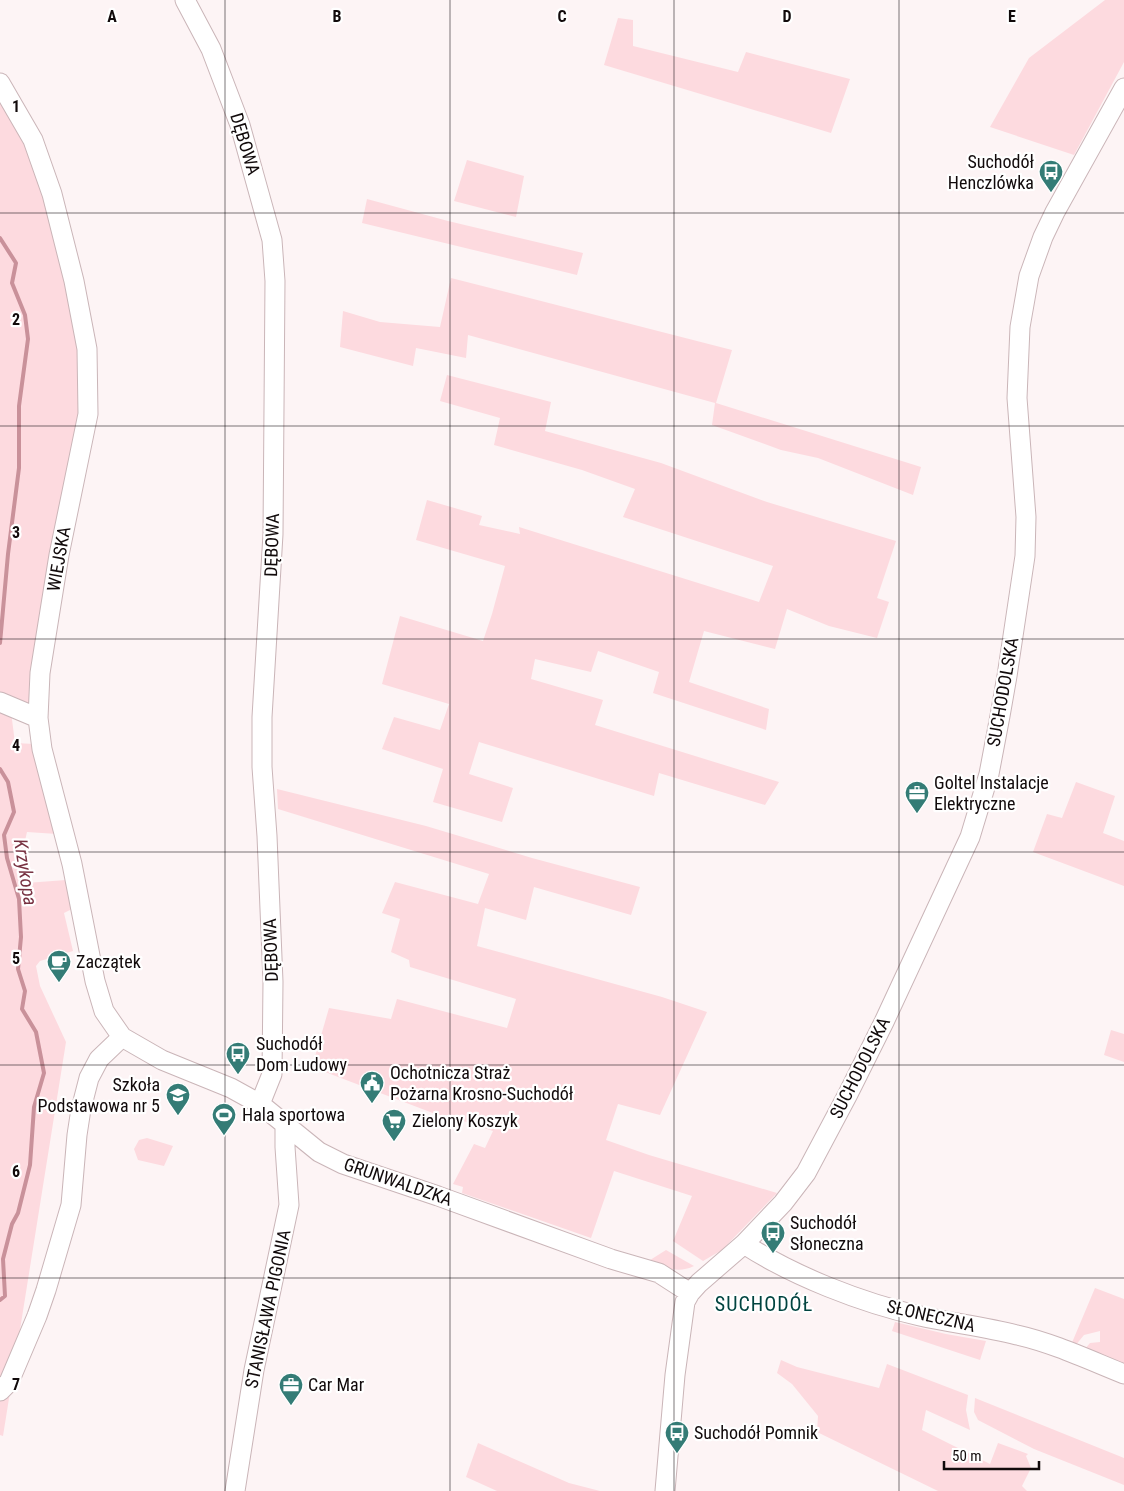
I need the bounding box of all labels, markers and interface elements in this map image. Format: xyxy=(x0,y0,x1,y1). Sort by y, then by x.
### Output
text: A xyxy=(107,7,117,26)
text: B xyxy=(333,7,342,26)
text: C xyxy=(557,7,567,26)
text: D xyxy=(782,7,792,26)
text: E xyxy=(1008,7,1016,26)
text: 1 xyxy=(12,97,20,116)
street label: DĘBOWA xyxy=(226,110,265,178)
place label: Suchodół Henczlówka xyxy=(948,151,1034,193)
bus stop icon: Suchodół Henczlówka xyxy=(1038,159,1064,193)
text: 2 xyxy=(12,310,20,329)
street label: DĘBOWA xyxy=(260,512,283,577)
text: 3 xyxy=(12,523,20,542)
street label: WIEJSKA xyxy=(42,524,75,593)
street label: SUCHODOLSKA xyxy=(983,635,1023,748)
text: 4 xyxy=(12,736,20,755)
place label: Goltel Instalacje Elektryczne xyxy=(934,772,1049,814)
office icon: Goltel Instalacje Elektryczne xyxy=(904,780,930,814)
water label: Krzykopa xyxy=(9,837,42,907)
street label: DĘBOWA xyxy=(259,917,282,982)
text: 5 xyxy=(12,949,20,968)
cafe icon: Zaczątek xyxy=(46,949,72,983)
place label: Zaczątek xyxy=(76,951,141,972)
street label: SUCHODOLSKA xyxy=(825,1013,894,1122)
place label: Suchodół Dom Ludowy xyxy=(256,1033,348,1075)
bus stop icon: Suchodół Dom Ludowy xyxy=(225,1041,251,1075)
place label: Ochotnicza Straż Pożarna Krosno-Suchodół xyxy=(390,1062,574,1104)
public building icon: Ochotnicza Straż Pożarna Krosno-Suchodół xyxy=(359,1070,385,1104)
place label: Szkoła Podstawowa nr 5 xyxy=(38,1074,160,1116)
school or university icon: Szkoła Podstawowa nr 5 xyxy=(165,1082,191,1116)
sports icon: Hala sportowa xyxy=(211,1102,237,1136)
place label: Hala sportowa xyxy=(242,1104,345,1125)
supermarket icon: Zielony Koszyk xyxy=(381,1108,407,1142)
place label: Zielony Koszyk xyxy=(412,1110,518,1131)
street label: GRUNWALDZKA xyxy=(341,1153,456,1210)
text: 6 xyxy=(12,1162,20,1181)
place label: Suchodół Słoneczna xyxy=(790,1212,864,1254)
bus stop icon: Suchodół Słoneczna xyxy=(760,1220,786,1254)
street label: STANISŁAWA PIGONIA xyxy=(240,1227,295,1390)
district label: SUCHODÓŁ xyxy=(715,1292,813,1316)
street label: SŁONECZNA xyxy=(885,1295,978,1336)
office icon: Car Mar xyxy=(278,1372,304,1406)
place label: Car Mar xyxy=(308,1374,365,1395)
text: 7 xyxy=(12,1375,20,1394)
bus stop icon: Suchodół Pomnik xyxy=(664,1420,690,1454)
place label: Suchodół Pomnik xyxy=(694,1422,818,1443)
scale bar xyxy=(944,1438,1039,1470)
text: 50 m xyxy=(952,1447,982,1465)

